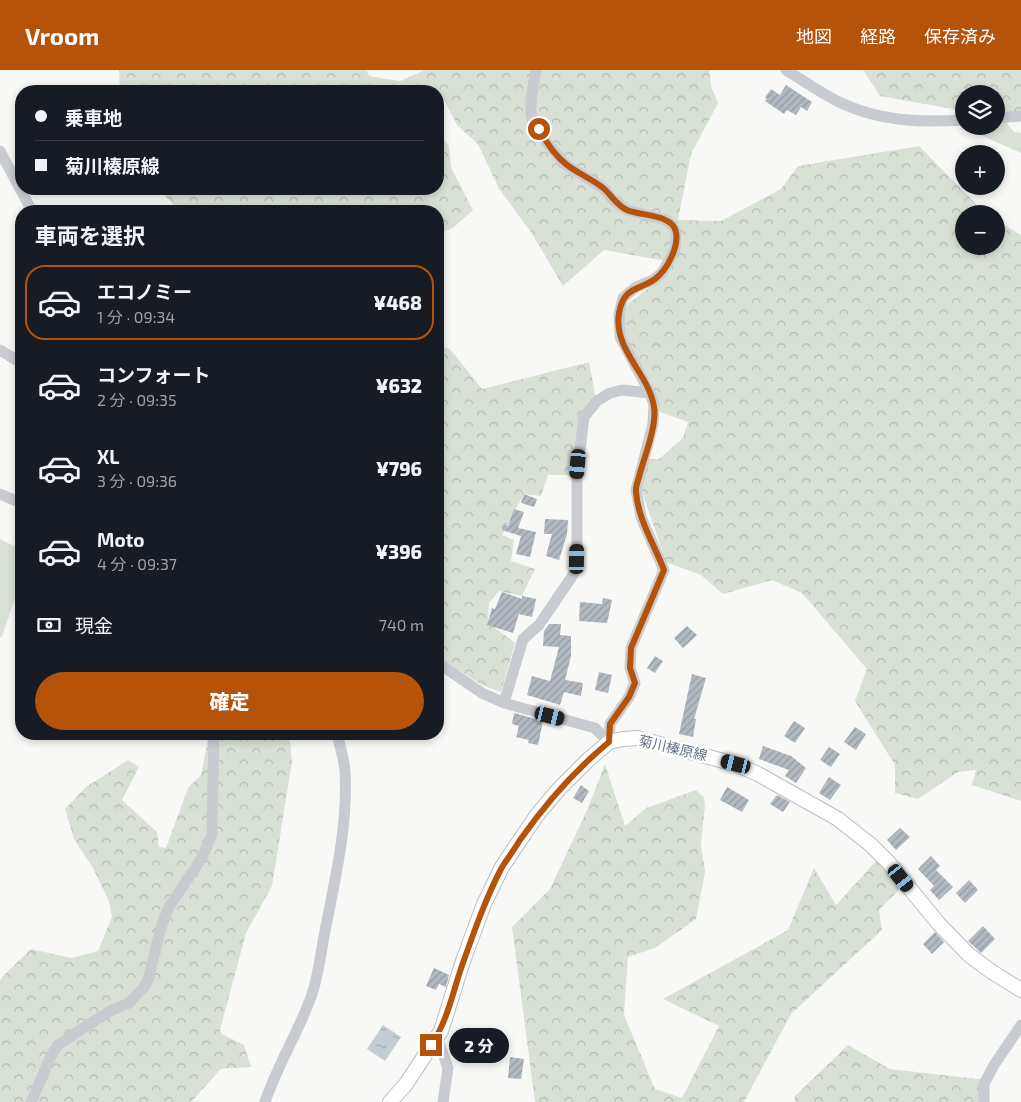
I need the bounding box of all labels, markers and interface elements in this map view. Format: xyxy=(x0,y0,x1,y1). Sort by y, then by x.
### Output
text: Vroom xyxy=(25,21,99,50)
text: 地図 xyxy=(796,25,832,47)
text: 経路 xyxy=(860,25,896,47)
text: 保存済み xyxy=(924,25,996,47)
map controls xyxy=(955,85,1005,255)
button: layers xyxy=(955,85,1005,135)
text: 乗車地 xyxy=(65,106,122,129)
route start xyxy=(528,118,550,140)
button: + xyxy=(955,145,1005,195)
text: 菊川榛原線 xyxy=(65,154,160,177)
button: − xyxy=(955,205,1005,255)
text: 車両を選択 xyxy=(35,222,145,248)
icon: car xyxy=(37,280,82,325)
text: エコノミー xyxy=(97,280,192,303)
text: ¥468 xyxy=(373,291,422,314)
text: 1 分 · 09:34 xyxy=(97,307,175,326)
icon: car xyxy=(37,363,82,408)
text: コンフォート xyxy=(97,363,210,386)
text: ¥632 xyxy=(375,374,422,397)
text: 2 分 · 09:35 xyxy=(97,390,177,409)
text: XL xyxy=(97,445,119,468)
icon: car xyxy=(37,446,82,491)
car xyxy=(569,448,586,480)
text: ¥796 xyxy=(376,457,422,480)
text: 3 分 · 09:36 xyxy=(97,471,177,490)
text: Moto xyxy=(97,528,145,551)
icon: car xyxy=(37,529,82,574)
text: ¥396 xyxy=(375,540,422,563)
car xyxy=(569,544,584,574)
text: 4 分 · 09:37 xyxy=(97,554,177,573)
icon: cash xyxy=(35,611,63,639)
text: 現金 xyxy=(75,614,113,637)
text: 740 m xyxy=(379,615,424,634)
button: 確定 xyxy=(35,672,424,730)
car xyxy=(533,705,566,727)
street label: 菊川榛原線 xyxy=(637,731,709,764)
car xyxy=(719,753,752,775)
car xyxy=(885,862,916,894)
callout: 2 分 xyxy=(448,1028,508,1062)
route end xyxy=(420,1034,442,1056)
text: 2 分 xyxy=(465,1036,493,1055)

